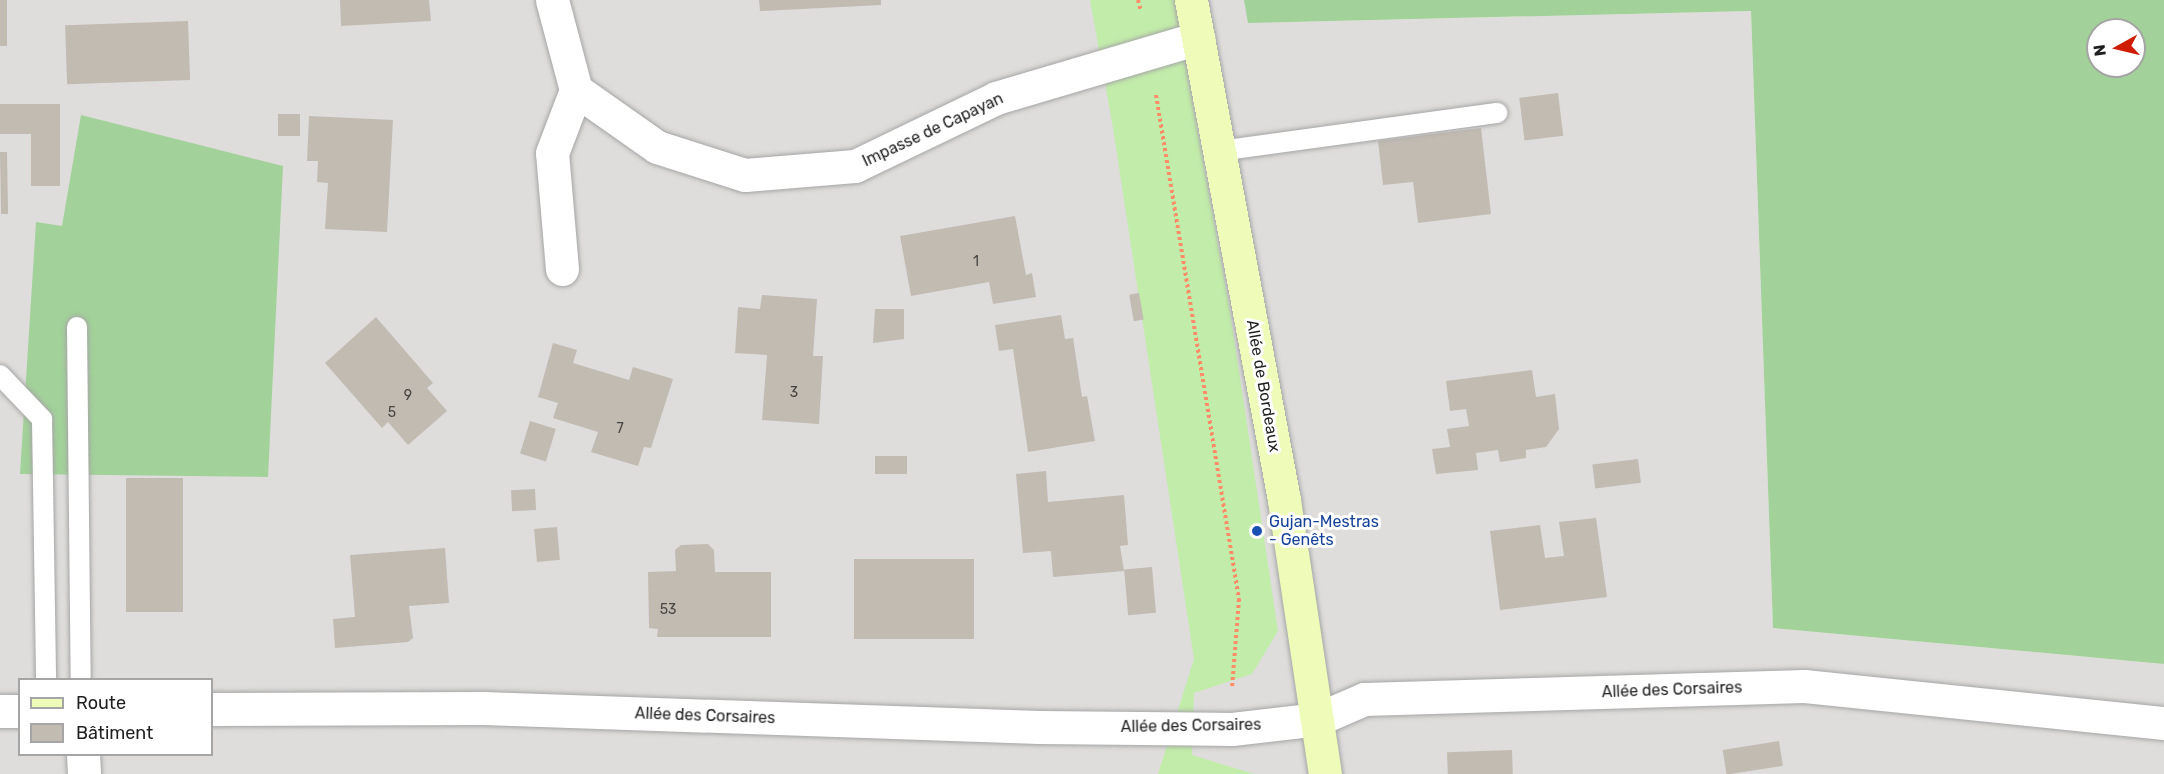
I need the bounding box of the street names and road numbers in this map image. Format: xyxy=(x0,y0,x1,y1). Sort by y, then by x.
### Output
street label: Impasse de Capayan xyxy=(859,89,1007,171)
street label: Allée de Bordeaux xyxy=(1242,318,1284,454)
street label: Allée des Corsaires xyxy=(1601,678,1743,702)
street label: Allée des Corsaires xyxy=(634,704,776,728)
street label: Allée des Corsaires xyxy=(1120,715,1262,737)

